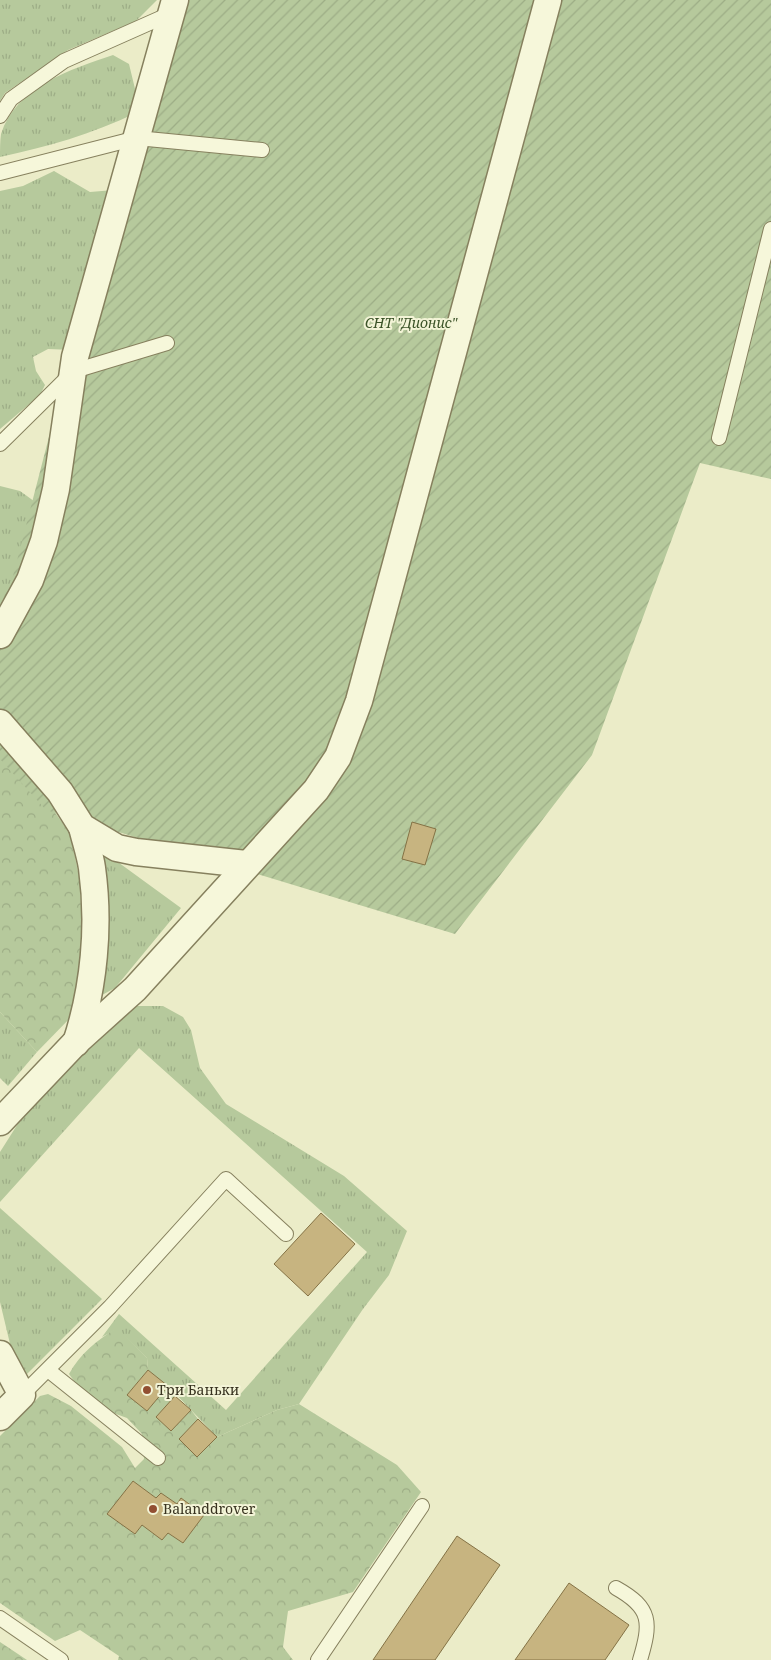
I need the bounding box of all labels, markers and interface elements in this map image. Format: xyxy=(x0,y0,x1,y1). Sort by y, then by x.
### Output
park label: СНТ "Дионис" xyxy=(365,313,459,332)
place label: Три Баньки xyxy=(157,1380,239,1399)
marker: Три Баньки xyxy=(141,1384,153,1396)
place label: Balanddrover xyxy=(163,1499,256,1518)
marker: Balanddrover xyxy=(147,1503,159,1515)

